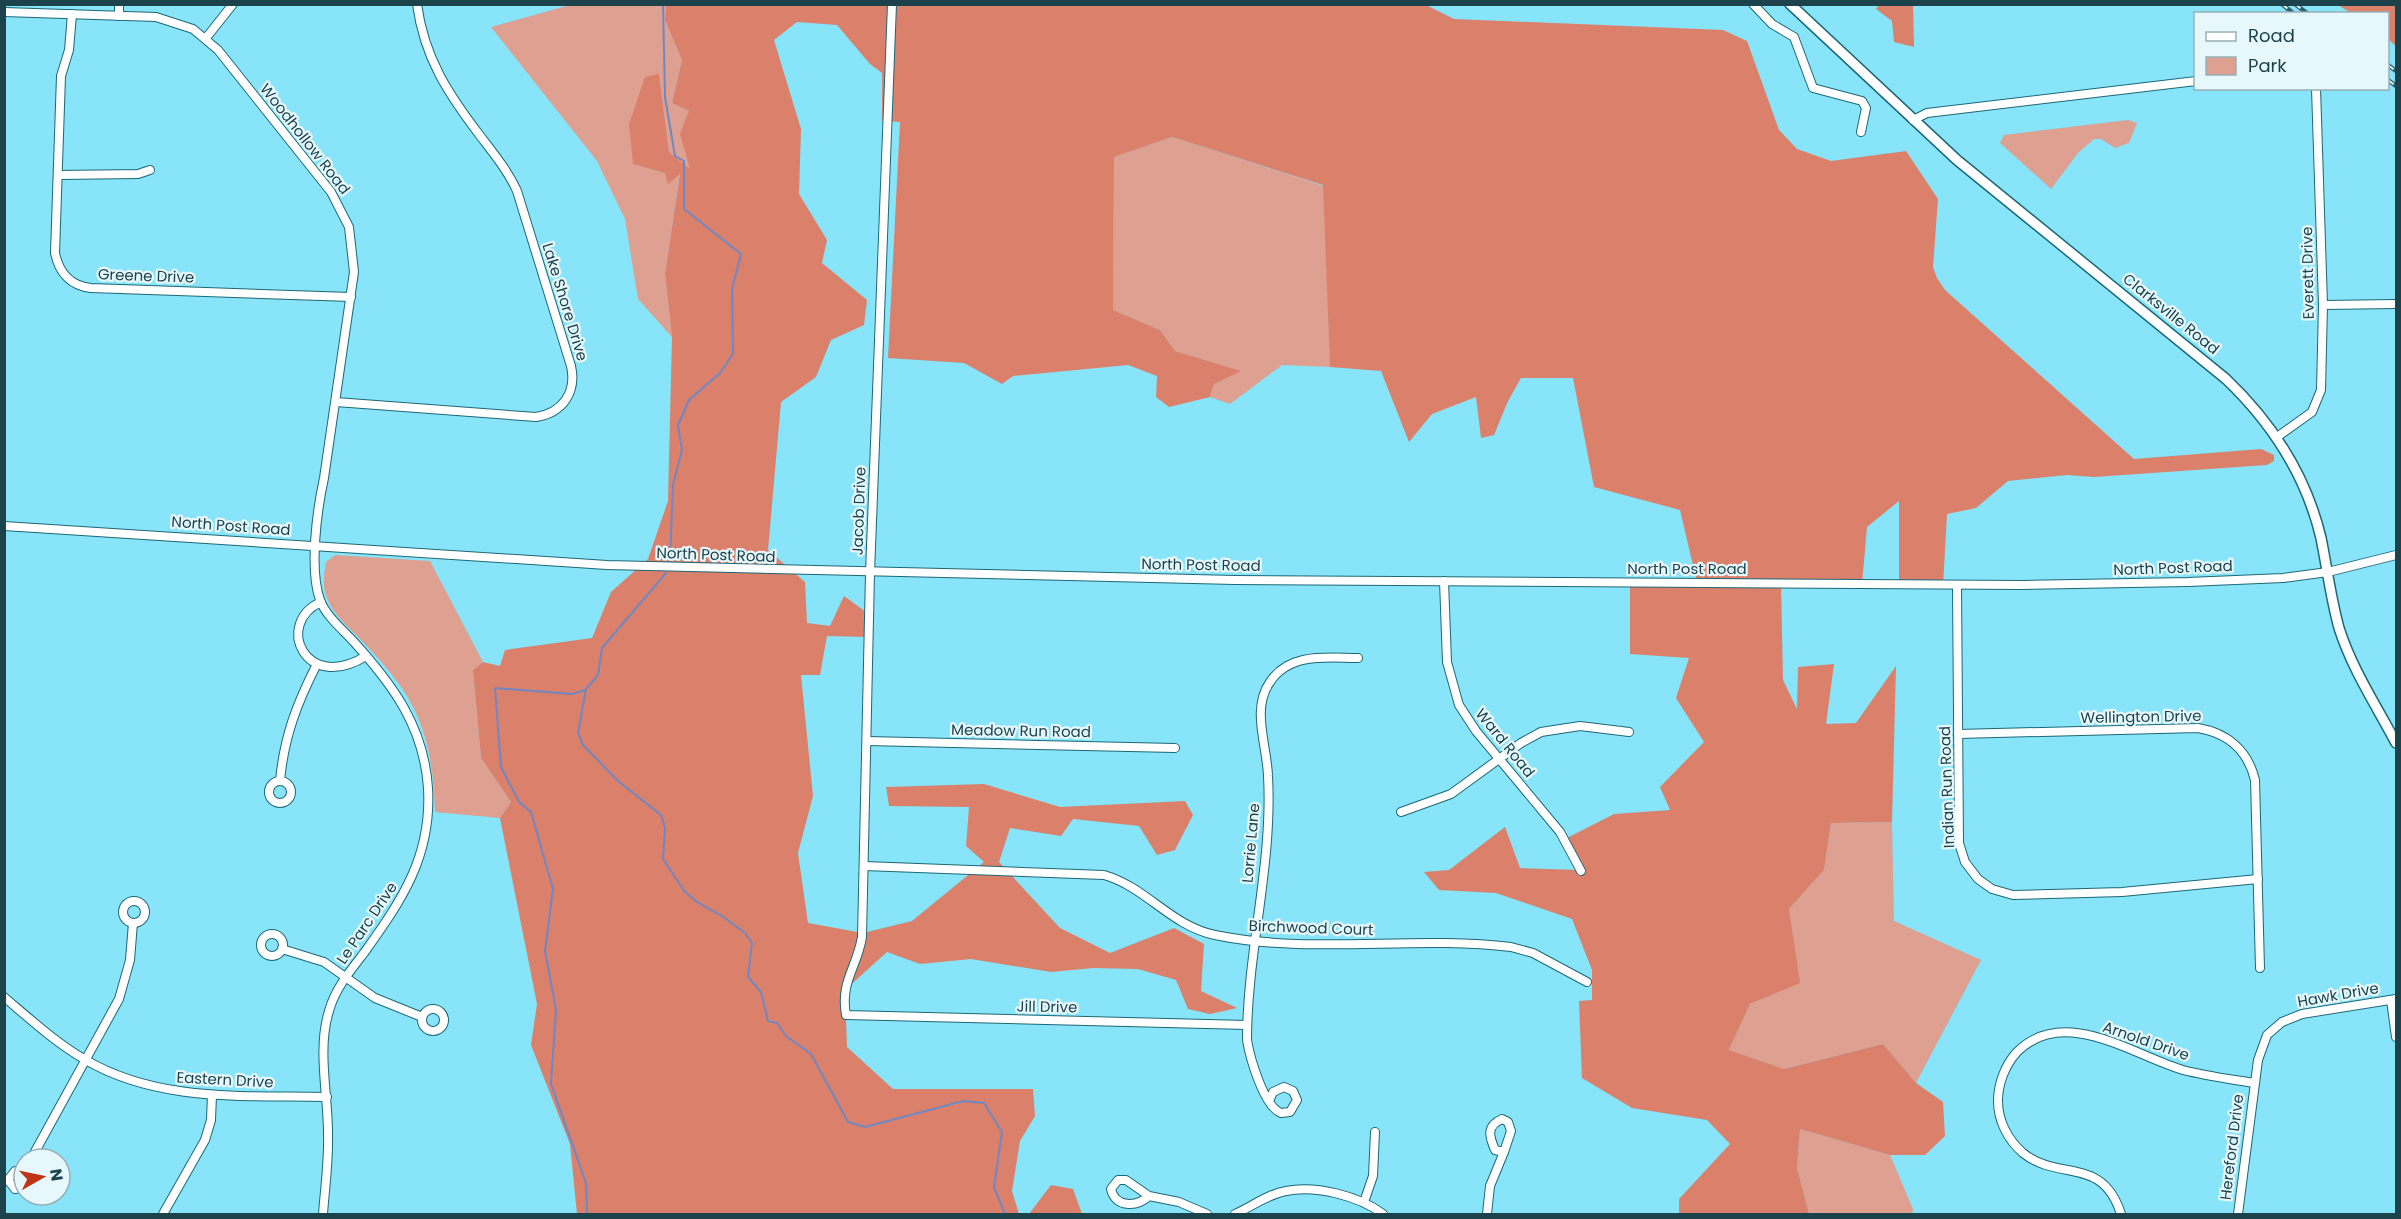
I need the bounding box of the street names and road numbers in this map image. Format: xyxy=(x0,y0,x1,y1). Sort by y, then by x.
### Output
street label: Woodhollow Road xyxy=(255,79,355,199)
street label: Everett Drive xyxy=(2296,226,2319,320)
street label: Lake Shore Drive xyxy=(538,240,593,363)
street label: Greene Drive xyxy=(97,263,195,288)
street label: Clarksville Road xyxy=(2119,268,2224,359)
street label: Jacob Drive xyxy=(846,466,871,556)
street label: North Post Road xyxy=(171,511,291,540)
street label: North Post Road xyxy=(656,542,776,567)
street label: North Post Road xyxy=(1141,553,1261,576)
street label: North Post Road xyxy=(2113,555,2233,580)
street label: North Post Road xyxy=(1627,558,1747,579)
street label: Ward Road xyxy=(1471,704,1540,782)
street label: Wellington Drive xyxy=(2080,705,2202,728)
street label: Meadow Run Road xyxy=(951,719,1091,742)
street label: Indian Run Road xyxy=(1934,726,1959,848)
street label: Lorrie Lane xyxy=(1237,802,1264,884)
street label: Le Parc Drive xyxy=(331,878,402,968)
street label: Birchwood Court xyxy=(1248,915,1374,940)
street label: Hawk Drive xyxy=(2296,977,2380,1012)
street label: Jill Drive xyxy=(1017,995,1078,1018)
street label: Arnold Drive xyxy=(2100,1016,2192,1065)
street label: Eastern Drive xyxy=(176,1066,274,1093)
street label: Hereford Drive xyxy=(2215,1093,2248,1201)

